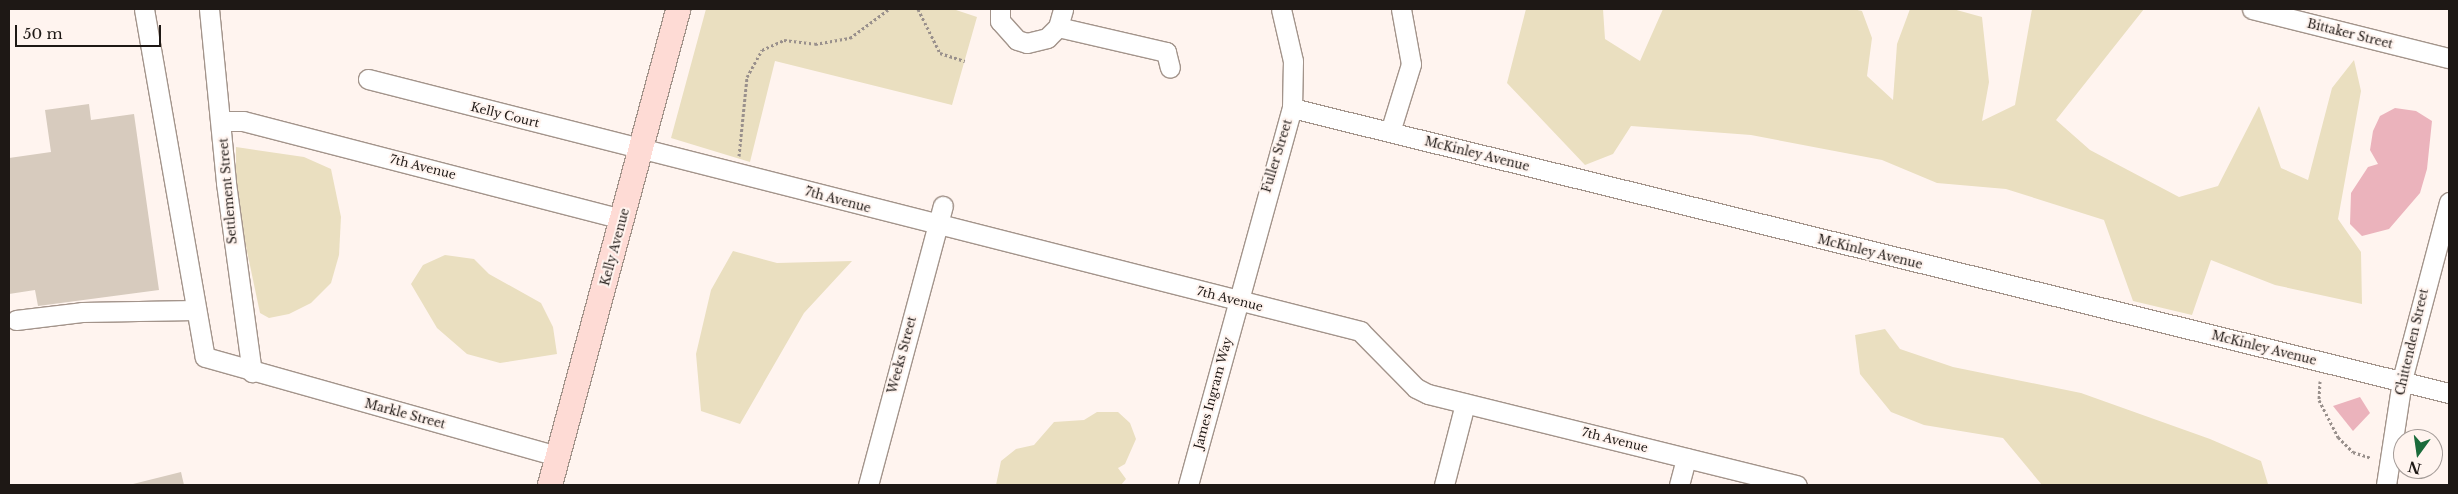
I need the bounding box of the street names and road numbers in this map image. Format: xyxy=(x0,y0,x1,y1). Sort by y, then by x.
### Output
street label: Bittaker Street xyxy=(2306,16,2394,52)
street label: Kelly Court xyxy=(469,99,541,131)
street label: Fuller Street xyxy=(1259,118,1295,194)
street label: McKinley Avenue xyxy=(1423,134,1531,174)
street label: Settlement Street xyxy=(216,137,240,245)
street label: 7th Avenue xyxy=(388,152,458,182)
street label: 7th Avenue xyxy=(803,184,873,216)
street label: Kelly Avenue xyxy=(598,206,632,288)
street label: McKinley Avenue xyxy=(1816,232,1924,272)
street label: 7th Avenue xyxy=(1195,284,1265,314)
street label: Chittenden Street xyxy=(2393,287,2431,397)
street label: Weeks Street xyxy=(885,315,919,395)
street label: McKinley Avenue xyxy=(2210,328,2318,368)
street label: James Ingram Way xyxy=(1191,335,1235,451)
street label: Markle Street xyxy=(363,396,447,432)
street label: 7th Avenue xyxy=(1580,425,1650,455)

